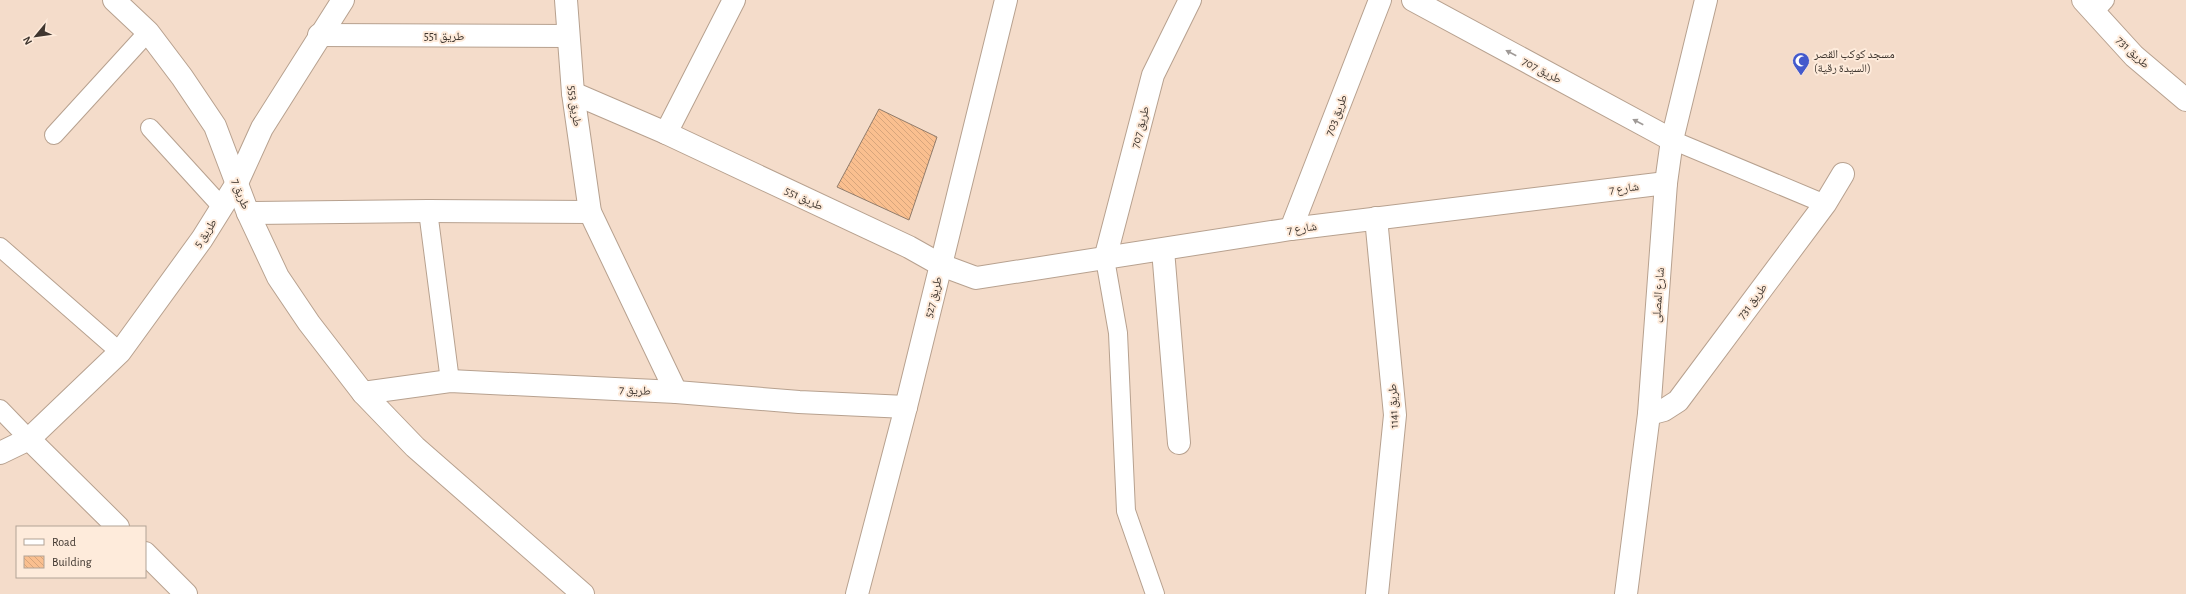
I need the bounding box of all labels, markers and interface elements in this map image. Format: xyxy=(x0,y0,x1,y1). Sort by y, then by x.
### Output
north arrow xyxy=(16,16,56,56)
street label: طريق 551 xyxy=(424,30,464,43)
street label: طريق 731 xyxy=(2113,34,2152,71)
text: N xyxy=(21,35,34,47)
place label: مسجد كوكب القصر (السيدة رقية) xyxy=(1813,48,1895,75)
one-way arrow xyxy=(1505,50,1517,57)
mosque icon: مسجد كوكب القصر (السيدة رقية) xyxy=(1791,51,1811,76)
street label: طريق 707 xyxy=(1520,55,1564,86)
street label: طريق 553 xyxy=(565,85,584,128)
street label: طريق 703 xyxy=(1323,93,1350,138)
street label: طريق 707 xyxy=(1129,105,1153,150)
one-way arrow xyxy=(1632,119,1644,125)
street label: طريق 7 xyxy=(229,177,252,211)
street label: شارع 7 xyxy=(1608,180,1640,198)
street label: طريق 551 xyxy=(782,184,825,213)
street label: طريق 5 xyxy=(191,216,220,250)
street label: شارع 7 xyxy=(1286,220,1318,238)
street label: شارع المصلى xyxy=(1650,267,1668,323)
street label: طريق 527 xyxy=(922,275,945,319)
street label: طريق 731 xyxy=(1735,281,1770,322)
street label: طريق 7 xyxy=(619,383,651,398)
street label: طريق 1141 xyxy=(1386,383,1401,429)
legend xyxy=(16,526,146,578)
text: Road xyxy=(52,536,76,548)
text: Building xyxy=(52,556,92,568)

